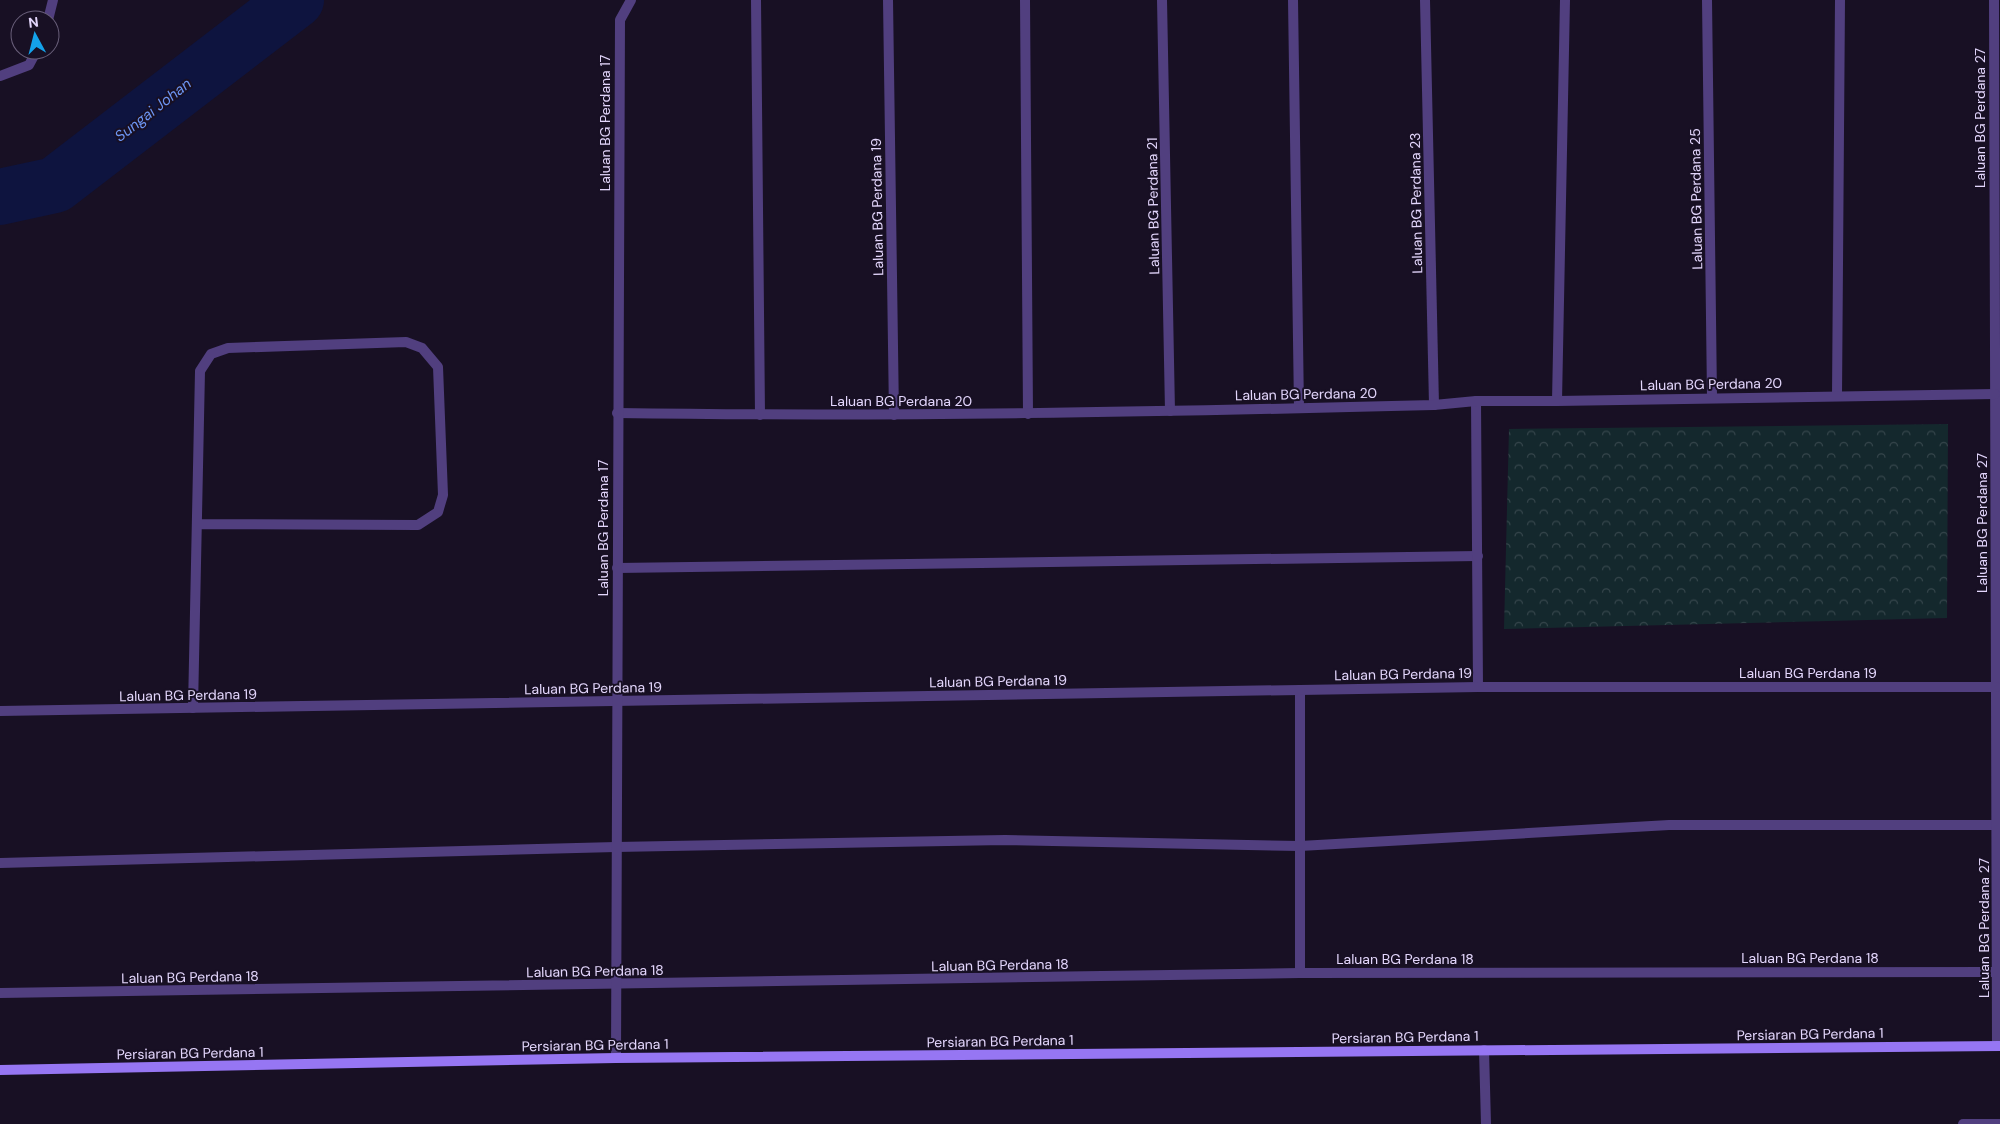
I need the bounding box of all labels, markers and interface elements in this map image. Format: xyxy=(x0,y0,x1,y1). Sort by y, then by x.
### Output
north arrow xyxy=(10,10,60,60)
text: N xyxy=(27,13,40,32)
street label: Laluan BG Perdana 27 xyxy=(1971,48,1989,188)
street label: Laluan BG Perdana 17 xyxy=(596,55,614,191)
water label: Sungai Johan xyxy=(111,74,196,146)
street label: Laluan BG Perdana 25 xyxy=(1686,128,1706,270)
street label: Laluan BG Perdana 23 xyxy=(1406,132,1426,274)
street label: Laluan BG Perdana 21 xyxy=(1143,137,1163,275)
street label: Laluan BG Perdana 19 xyxy=(867,138,887,276)
street label: Laluan BG Perdana 20 xyxy=(1640,374,1782,394)
street label: Laluan BG Perdana 20 xyxy=(1235,384,1377,404)
street label: Laluan BG Perdana 20 xyxy=(830,392,972,410)
street label: Laluan BG Perdana 27 xyxy=(1973,453,1991,593)
street label: Laluan BG Perdana 17 xyxy=(594,460,612,596)
street label: Laluan BG Perdana 19 xyxy=(1334,664,1472,684)
street label: Laluan BG Perdana 19 xyxy=(1739,664,1877,682)
street label: Laluan BG Perdana 19 xyxy=(929,671,1067,691)
street label: Laluan BG Perdana 19 xyxy=(524,678,662,698)
street label: Laluan BG Perdana 19 xyxy=(119,685,257,705)
street label: Laluan BG Perdana 27 xyxy=(1975,858,1993,998)
street label: Laluan BG Perdana 18 xyxy=(1741,949,1879,967)
street label: Laluan BG Perdana 18 xyxy=(1336,950,1474,968)
street label: Laluan BG Perdana 18 xyxy=(931,955,1069,975)
street label: Laluan BG Perdana 18 xyxy=(526,961,664,981)
street label: Laluan BG Perdana 18 xyxy=(121,967,259,987)
street label: Persiaran BG Perdana 1 xyxy=(1736,1024,1884,1044)
street label: Persiaran BG Perdana 1 xyxy=(1331,1027,1479,1047)
street label: Persiaran BG Perdana 1 xyxy=(926,1031,1074,1051)
street label: Persiaran BG Perdana 1 xyxy=(521,1035,669,1055)
street label: Persiaran BG Perdana 1 xyxy=(116,1043,264,1063)

